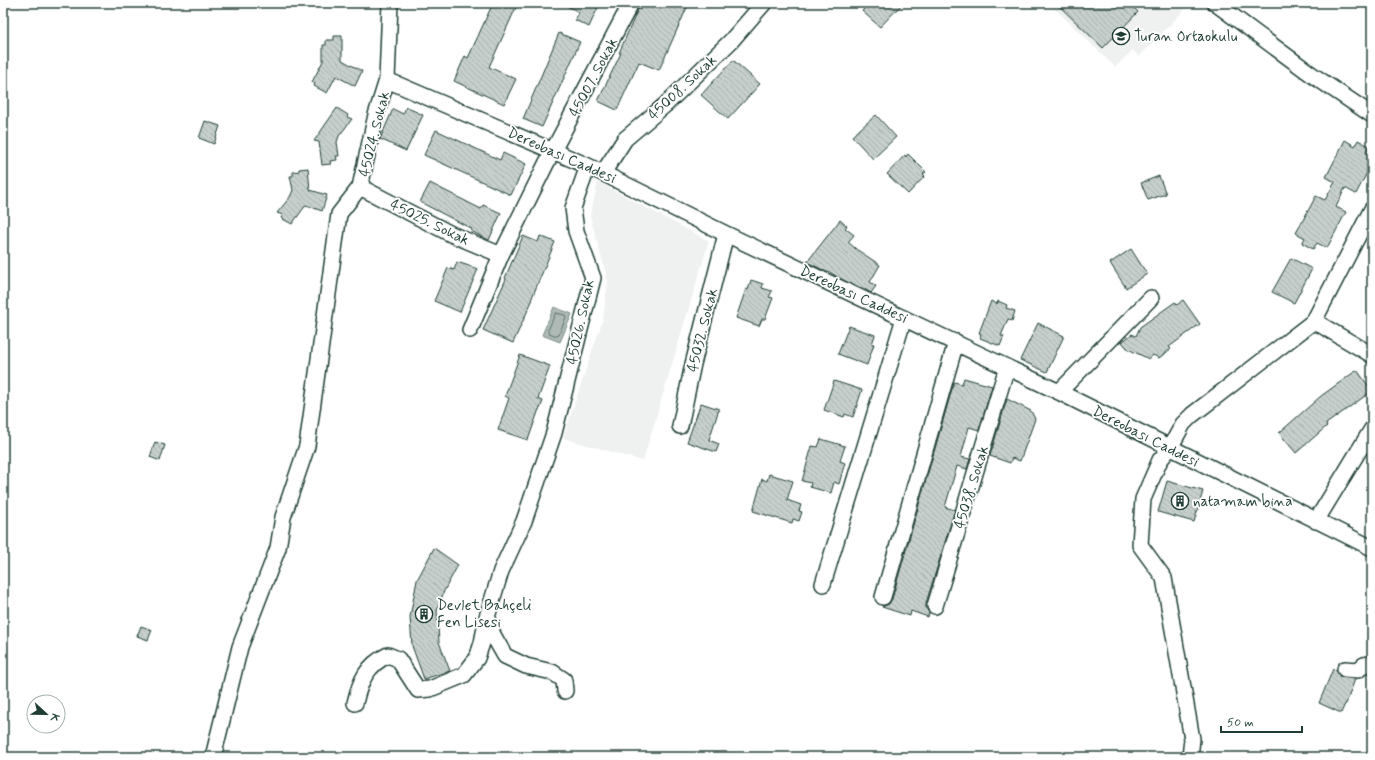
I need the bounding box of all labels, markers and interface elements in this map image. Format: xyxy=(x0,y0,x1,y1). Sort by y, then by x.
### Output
school or university icon: Turan Ortaokulu xyxy=(1111,26,1131,46)
place label: Turan Ortaokulu xyxy=(1134,27,1238,47)
street label: 45007. Sokak xyxy=(565,34,623,120)
street label: 45008. Sokak xyxy=(644,51,721,125)
street label: 45024. Sokak xyxy=(355,89,395,179)
street label: Dereobası Caddesi xyxy=(504,123,619,189)
street label: 45025. Sokak xyxy=(386,195,473,251)
street label: Dereobası Caddesi xyxy=(796,261,911,329)
street label: 45026. Sokak xyxy=(562,278,600,367)
street label: 45032. Sokak xyxy=(683,286,723,374)
street label: Dereobası Caddesi xyxy=(1089,401,1202,472)
street label: 45038. Sokak xyxy=(950,443,994,531)
building icon: natamam bina xyxy=(1170,491,1190,511)
place label: natamam bina xyxy=(1193,492,1292,512)
place label: Devlet Bahçeli Fen Lisesi xyxy=(437,596,532,633)
building icon: Devlet Bahçeli Fen Lisesi xyxy=(414,604,434,624)
north arrow xyxy=(26,694,66,734)
scale bar xyxy=(1221,708,1302,734)
text: K xyxy=(46,711,62,724)
text: 50 m xyxy=(1227,715,1254,731)

